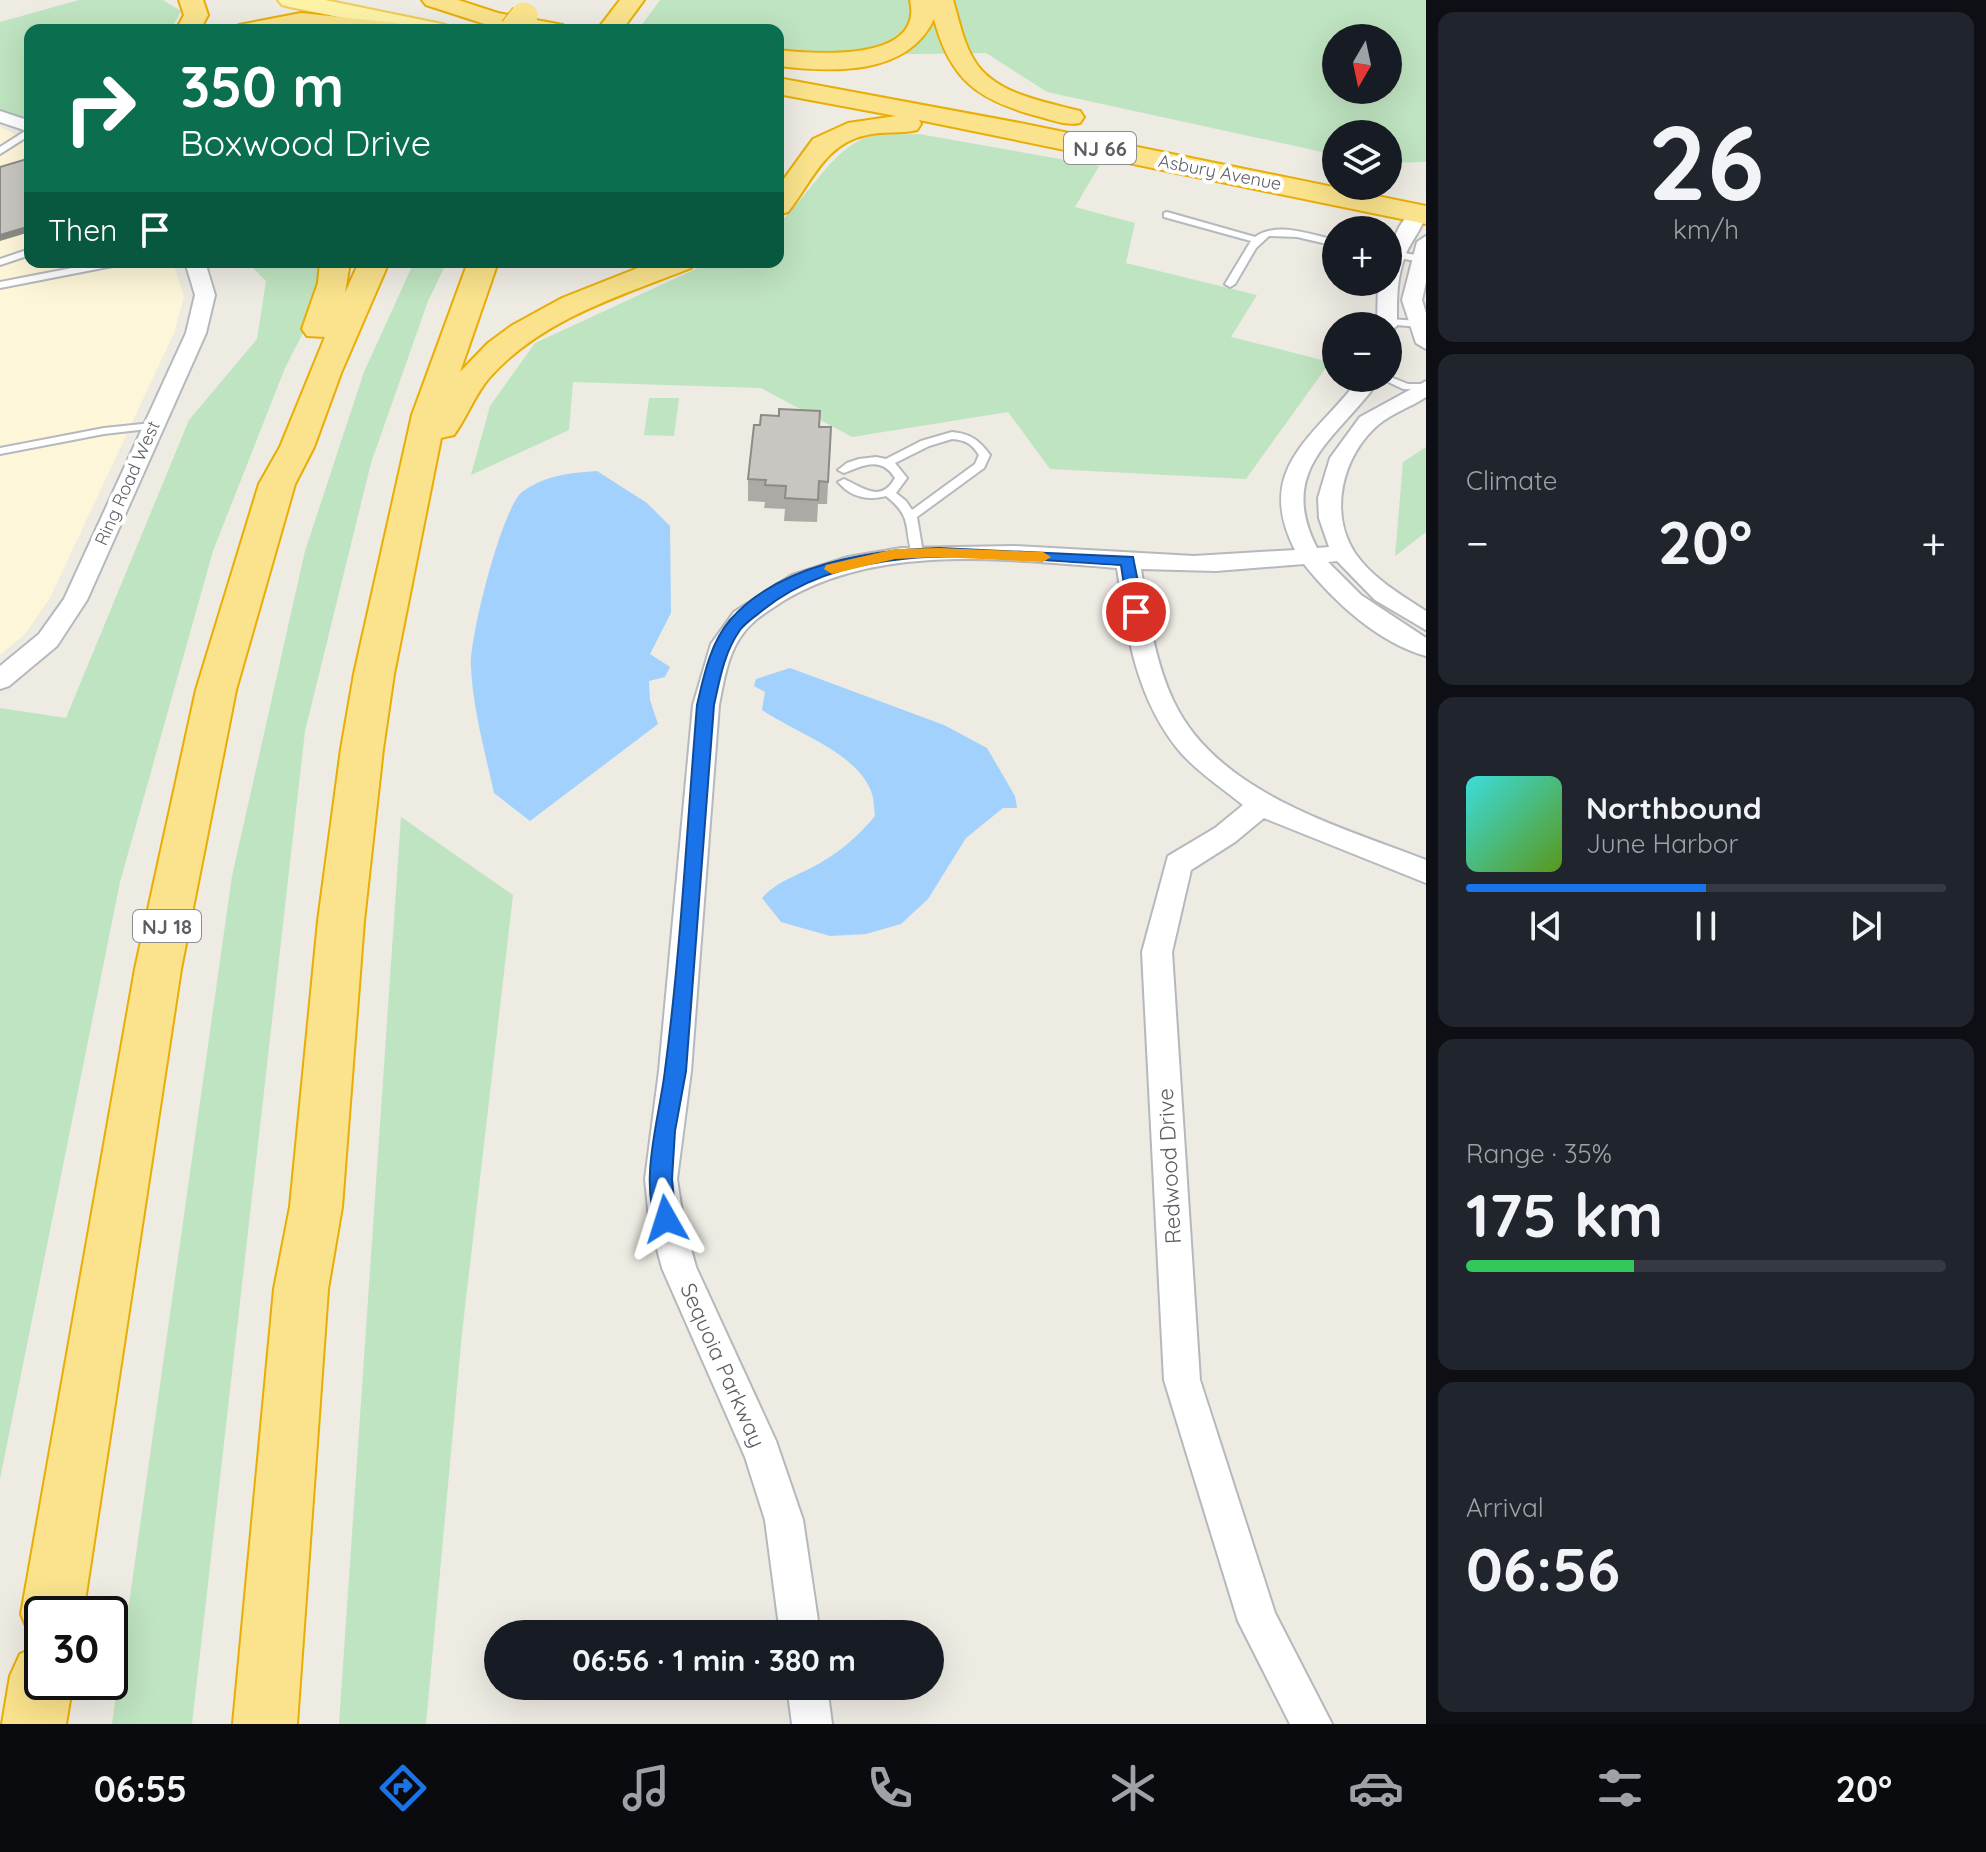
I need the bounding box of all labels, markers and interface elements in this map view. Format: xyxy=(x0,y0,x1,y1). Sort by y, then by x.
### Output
north arrow xyxy=(1322,24,1402,104)
map controls xyxy=(1322,24,1402,392)
text: 350 m xyxy=(180,51,344,121)
icon: right xyxy=(48,56,152,160)
text: 26 xyxy=(1648,96,1764,226)
text: Boxwood Drive xyxy=(180,120,431,165)
button: layers xyxy=(1322,120,1402,200)
road number: NJ 66 xyxy=(1064,132,1136,164)
street label: Asbury Avenue xyxy=(1157,149,1283,195)
icon: arrive xyxy=(133,208,177,252)
text: Then xyxy=(48,211,117,249)
text: km/h xyxy=(1673,213,1739,246)
button: + xyxy=(1322,216,1402,296)
button: − xyxy=(1322,312,1402,392)
street label: Ring Road West xyxy=(89,417,165,549)
text: Climate xyxy=(1466,464,1557,497)
text: 20° xyxy=(1658,504,1752,579)
text: − xyxy=(1466,515,1489,570)
text: + xyxy=(1921,515,1946,570)
pin xyxy=(1102,578,1170,646)
icon: arrive xyxy=(1114,590,1158,634)
text: Northbound xyxy=(1586,789,1762,827)
text: June Harbor xyxy=(1586,827,1738,860)
icon: previous xyxy=(1524,904,1568,948)
icon: pause xyxy=(1684,904,1728,948)
icon: next xyxy=(1844,904,1888,948)
road number: NJ 18 xyxy=(133,910,201,942)
street label: Redwood Drive xyxy=(1151,1087,1187,1245)
text: Range · 35% xyxy=(1466,1137,1612,1170)
position arrow xyxy=(624,1177,708,1261)
text: 175 km xyxy=(1466,1177,1663,1252)
street label: Sequoia Parkway xyxy=(674,1278,772,1452)
text: Arrival xyxy=(1466,1491,1544,1524)
text: 06:56 xyxy=(1466,1531,1620,1606)
speed limit sign: 30 xyxy=(24,1596,128,1700)
text: 06:56 · 1 min · 380 m xyxy=(572,1641,856,1679)
icon: directions xyxy=(375,1760,431,1816)
icon: music xyxy=(618,1760,674,1816)
icon: phone xyxy=(862,1760,918,1816)
icon: climate xyxy=(1105,1760,1161,1816)
icon: car xyxy=(1348,1760,1404,1816)
icon: filters xyxy=(1592,1760,1648,1816)
text: 06:55 xyxy=(94,1766,187,1811)
text: 20° xyxy=(1835,1766,1892,1811)

